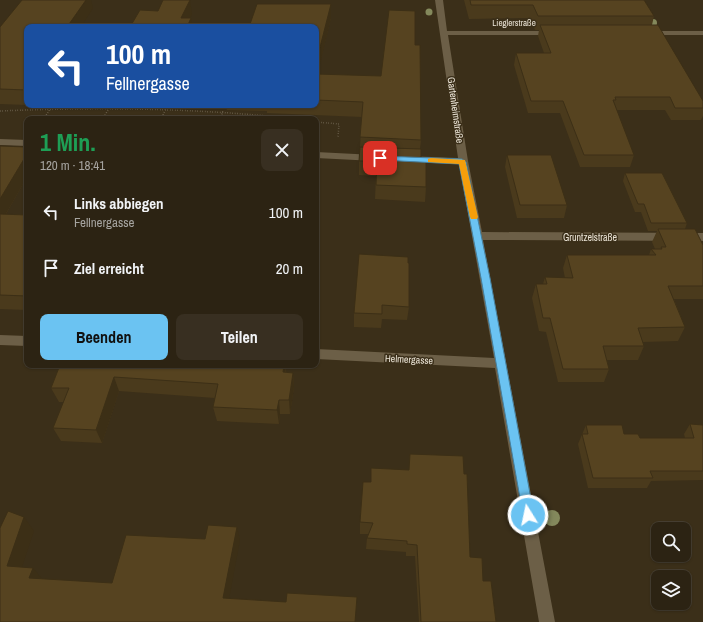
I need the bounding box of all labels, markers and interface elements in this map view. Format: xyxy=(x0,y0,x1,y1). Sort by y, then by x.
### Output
street label: Lieglerstraße xyxy=(492,17,536,29)
text: 100 m xyxy=(106,35,171,73)
icon: left xyxy=(40,40,92,92)
text: Fellnergasse xyxy=(106,71,190,96)
street label: Gartenheimstraße xyxy=(444,76,467,144)
text: 1 Min. xyxy=(40,126,96,158)
button: close xyxy=(261,129,303,171)
pin xyxy=(363,141,397,175)
icon: arrive xyxy=(369,147,391,169)
text: 120 m · 18:41 xyxy=(40,157,105,174)
text: Links abbiegen xyxy=(74,193,164,214)
icon: left xyxy=(40,201,62,223)
text: 100 m xyxy=(269,202,303,223)
text: Fellnergasse xyxy=(74,214,135,231)
street label: Gruntzelstraße xyxy=(563,231,618,244)
icon: arrive xyxy=(40,257,62,279)
text: Ziel erreicht xyxy=(74,258,144,279)
text: 20 m xyxy=(276,258,303,279)
button: Beenden xyxy=(40,314,168,360)
button: Teilen xyxy=(176,314,303,360)
street label: Helmergasse xyxy=(385,352,434,367)
position arrow xyxy=(507,494,549,536)
map controls xyxy=(651,522,691,610)
button: search xyxy=(651,522,691,562)
button: layers xyxy=(651,570,691,610)

